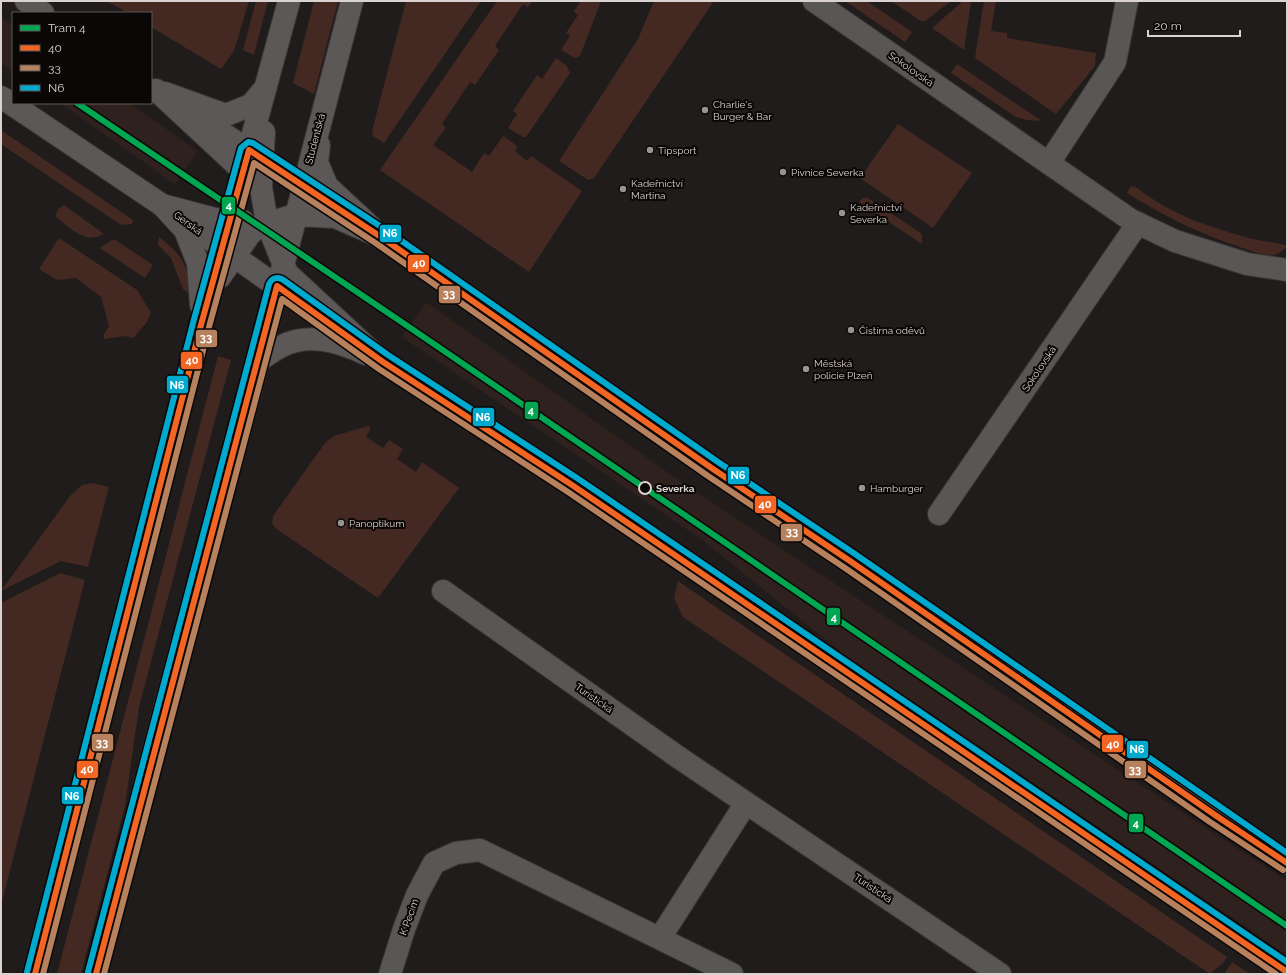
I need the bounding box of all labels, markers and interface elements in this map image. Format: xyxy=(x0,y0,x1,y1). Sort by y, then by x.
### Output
legend xyxy=(12,12,152,104)
scale bar xyxy=(1148,12,1240,38)
text: 20 m xyxy=(1154,19,1182,33)
text: Tram 4 xyxy=(48,21,86,35)
text: 40 xyxy=(48,41,62,55)
street label: Sokolovská xyxy=(886,50,936,88)
text: 33 xyxy=(48,61,61,75)
text: N6 xyxy=(48,81,65,95)
place label: Charlie's Burger & Bar xyxy=(713,99,772,122)
marker: Charlie's Burger & Bar xyxy=(700,105,710,115)
street label: Studentská xyxy=(303,112,327,166)
marker: Tipsport xyxy=(645,145,655,155)
place label: Tipsport xyxy=(658,145,697,156)
marker: Pivnice Severka xyxy=(778,167,788,177)
place label: Pivnice Severka xyxy=(791,167,864,178)
place label: Kadeřnictví Martina xyxy=(631,178,684,201)
marker: Kadeřnictví Martina xyxy=(618,184,628,194)
line badge: 4 xyxy=(221,196,236,215)
text: 4 xyxy=(226,199,232,212)
place label: Kadeřnictví Severka xyxy=(850,202,903,225)
marker: Kadeřnictví Severka xyxy=(837,208,847,218)
street label: Gerská xyxy=(172,209,204,237)
line badge: N6 xyxy=(379,224,402,243)
text: N6 xyxy=(382,227,398,240)
line badge: 40 xyxy=(407,254,430,273)
text: 40 xyxy=(412,257,426,270)
line badge: 33 xyxy=(438,285,461,304)
text: 33 xyxy=(443,288,455,301)
marker: Čistírna oděvů xyxy=(846,325,856,335)
place label: Čistírna oděvů xyxy=(859,325,925,336)
line badge: 33 xyxy=(195,329,218,348)
text: 33 xyxy=(200,332,212,345)
street label: Sokolovská xyxy=(1020,344,1058,394)
line badge: 40 xyxy=(180,351,203,370)
text: 40 xyxy=(185,354,199,367)
place label: Městská policie Plzeň xyxy=(814,358,873,381)
marker: Městská policie Plzeň xyxy=(801,364,811,374)
line badge: N6 xyxy=(166,375,189,394)
text: N6 xyxy=(169,379,185,392)
line badge: 4 xyxy=(524,401,539,420)
text: 4 xyxy=(528,404,534,417)
line badge: N6 xyxy=(472,407,495,427)
text: N6 xyxy=(475,411,491,424)
line badge: N6 xyxy=(727,466,750,485)
text: N6 xyxy=(730,469,746,482)
marker: Severka xyxy=(638,481,652,495)
place label: Severka xyxy=(656,483,695,494)
marker: Hamburger xyxy=(857,483,867,493)
place label: Hamburger xyxy=(870,483,923,494)
line badge: 40 xyxy=(754,495,777,514)
text: 40 xyxy=(758,498,772,511)
marker: Panoptikum xyxy=(336,518,346,528)
place label: Panoptikum xyxy=(349,518,404,529)
line badge: 33 xyxy=(780,523,803,542)
text: 33 xyxy=(786,526,798,539)
line badge: 4 xyxy=(826,607,841,626)
text: 4 xyxy=(831,611,837,624)
street label: Turistická xyxy=(573,681,615,715)
line badge: 33 xyxy=(91,733,114,752)
line badge: 40 xyxy=(1101,734,1124,753)
text: 33 xyxy=(96,737,108,750)
text: 40 xyxy=(1106,738,1120,751)
line badge: N6 xyxy=(1126,740,1149,759)
text: N6 xyxy=(1129,743,1145,756)
line badge: 40 xyxy=(76,760,99,779)
line badge: 33 xyxy=(1124,760,1147,779)
text: 40 xyxy=(80,763,94,776)
text: 33 xyxy=(1129,764,1141,777)
line badge: N6 xyxy=(61,786,84,805)
text: N6 xyxy=(64,790,80,803)
line badge: 4 xyxy=(1128,813,1144,833)
text: 4 xyxy=(1133,817,1139,830)
street label: Turistická xyxy=(852,871,894,905)
street label: K Pecím xyxy=(397,897,421,937)

